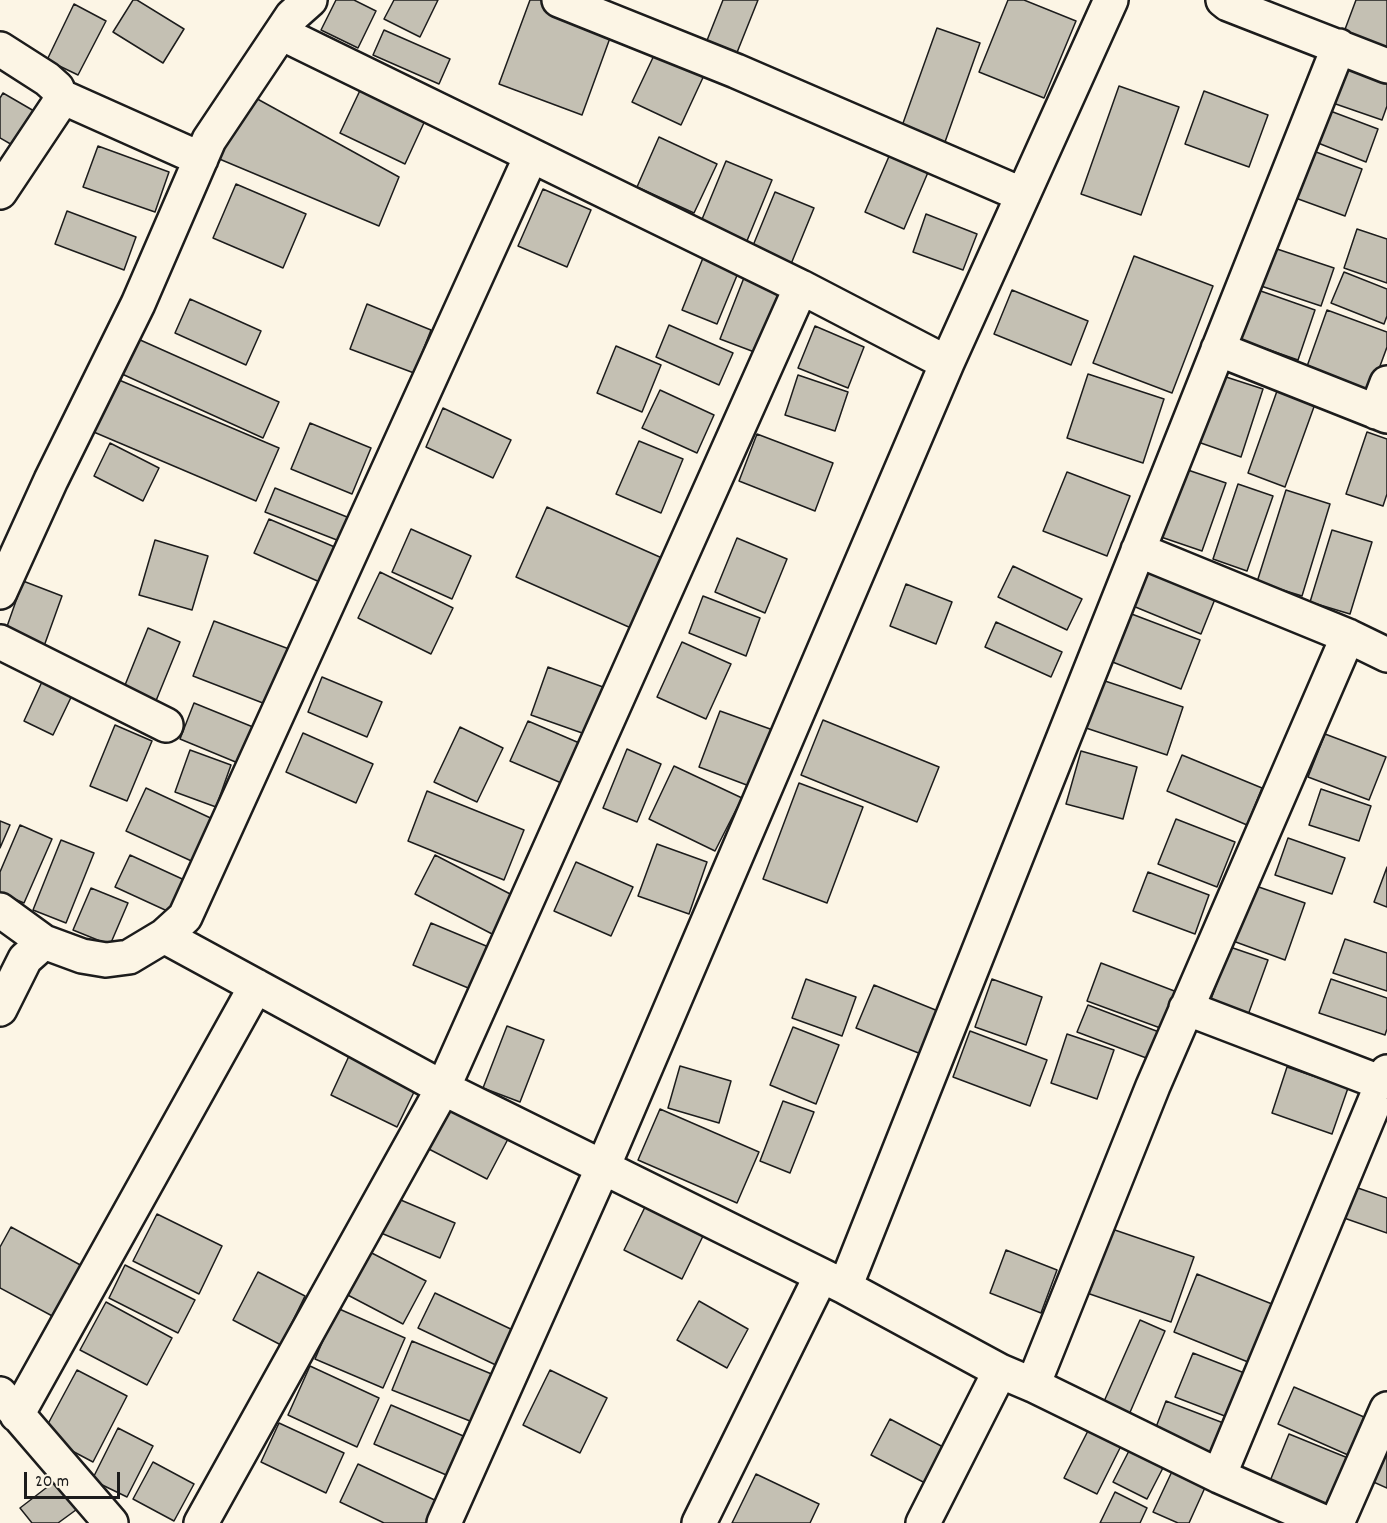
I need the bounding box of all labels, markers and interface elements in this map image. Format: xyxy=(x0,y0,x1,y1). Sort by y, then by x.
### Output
scale bar xyxy=(27,1460,123,1498)
text: 20 m xyxy=(35,1470,69,1495)

